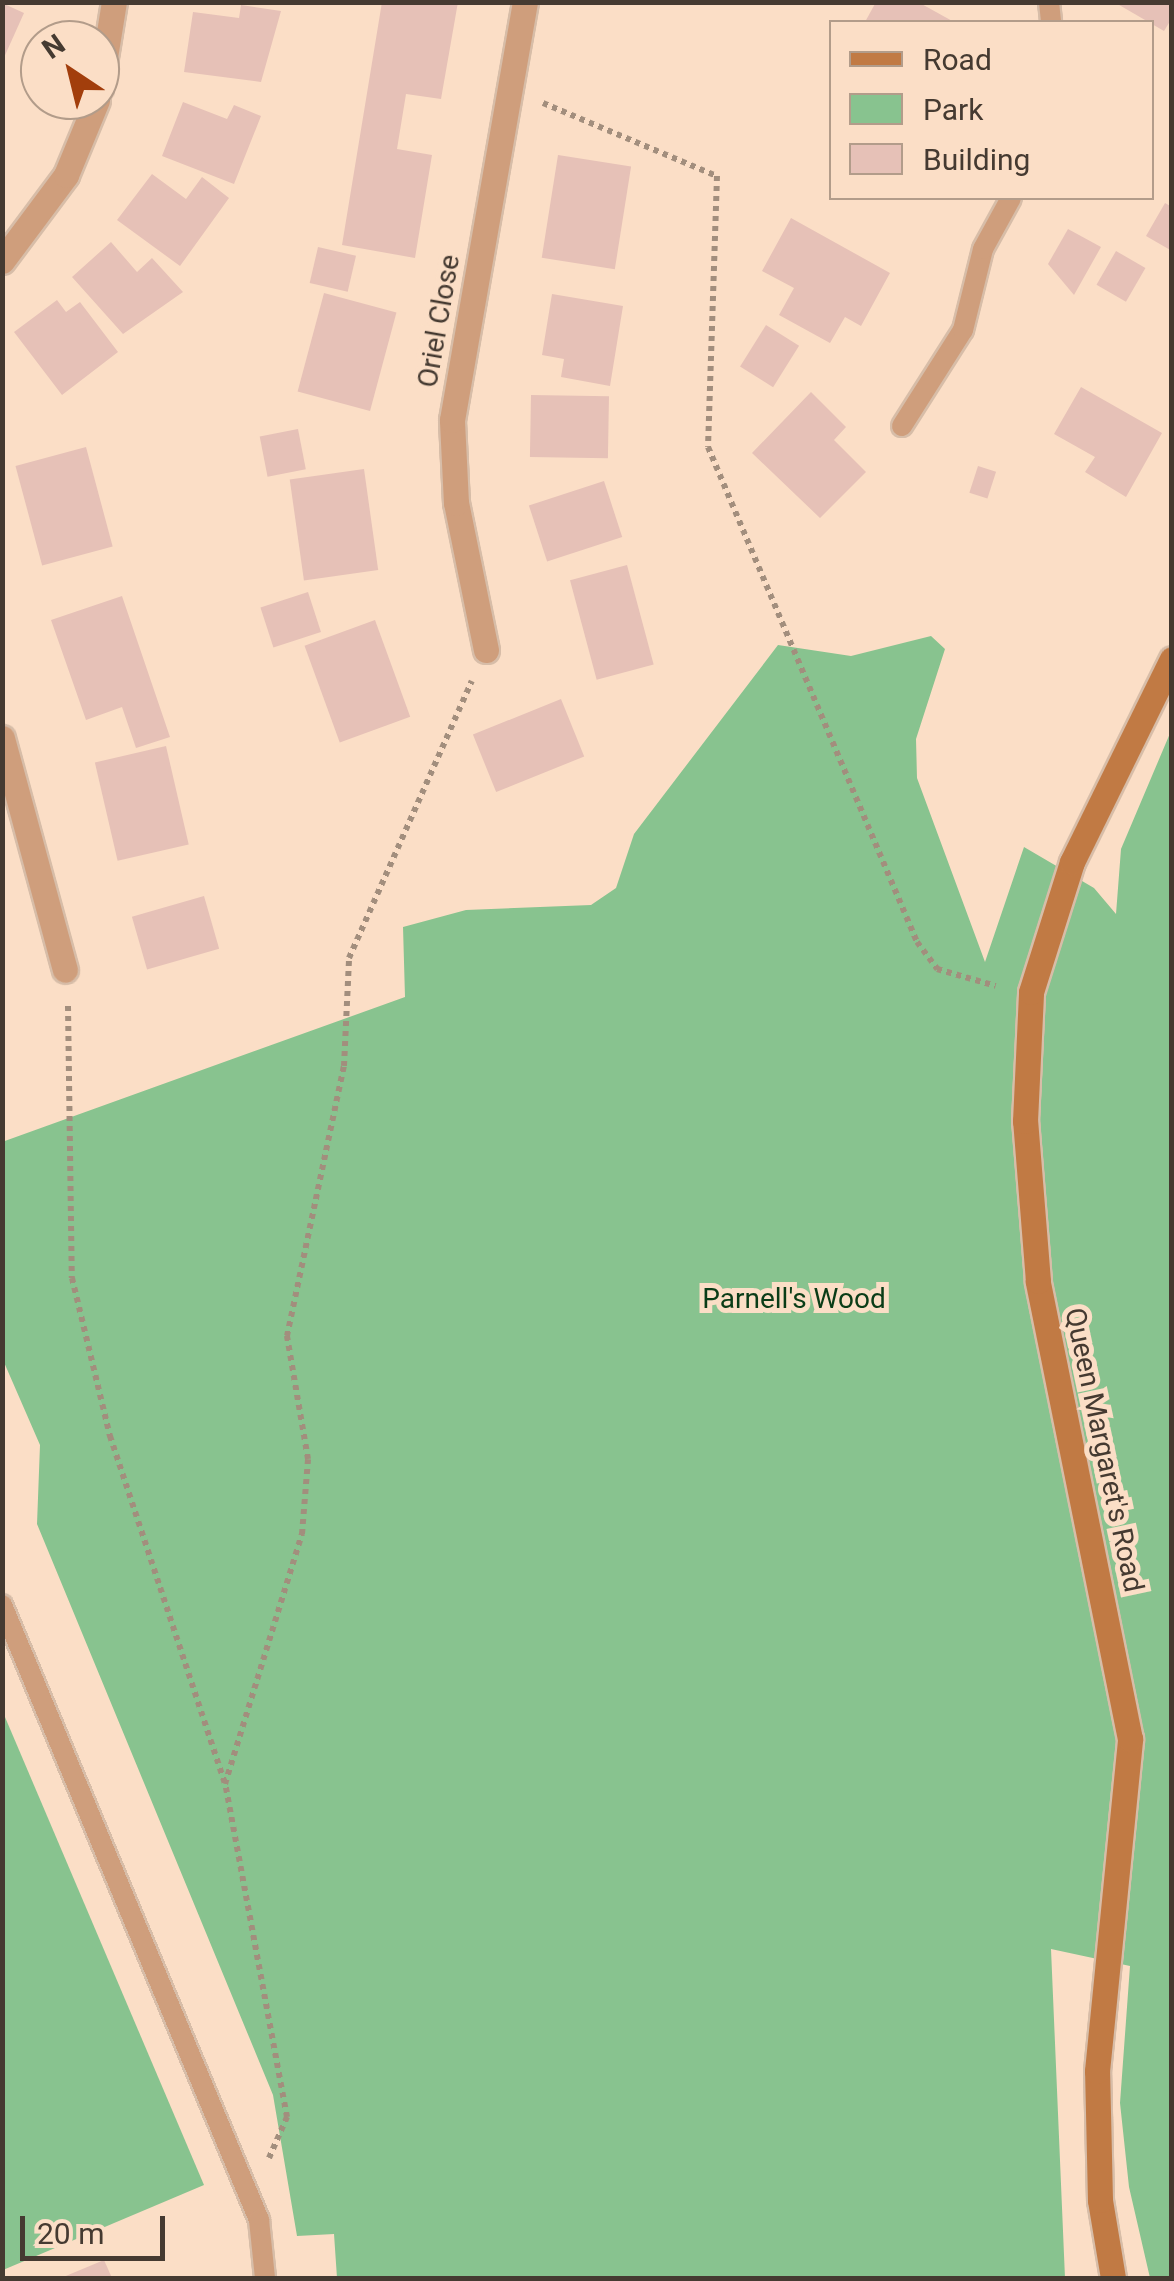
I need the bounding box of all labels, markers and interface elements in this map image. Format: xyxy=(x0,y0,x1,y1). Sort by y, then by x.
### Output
north arrow xyxy=(20,20,120,120)
legend xyxy=(829,20,1154,200)
text: N xyxy=(36,27,71,66)
text: Road xyxy=(923,42,992,77)
text: Park xyxy=(923,92,983,127)
text: Building xyxy=(923,142,1030,177)
street label: Oriel Close xyxy=(411,252,467,390)
park label: Parnell's Wood xyxy=(702,1282,886,1316)
street label: Queen Margaret's Road xyxy=(1057,1305,1151,1595)
scale bar xyxy=(25,2196,170,2258)
text: 20 m xyxy=(37,2216,104,2251)

